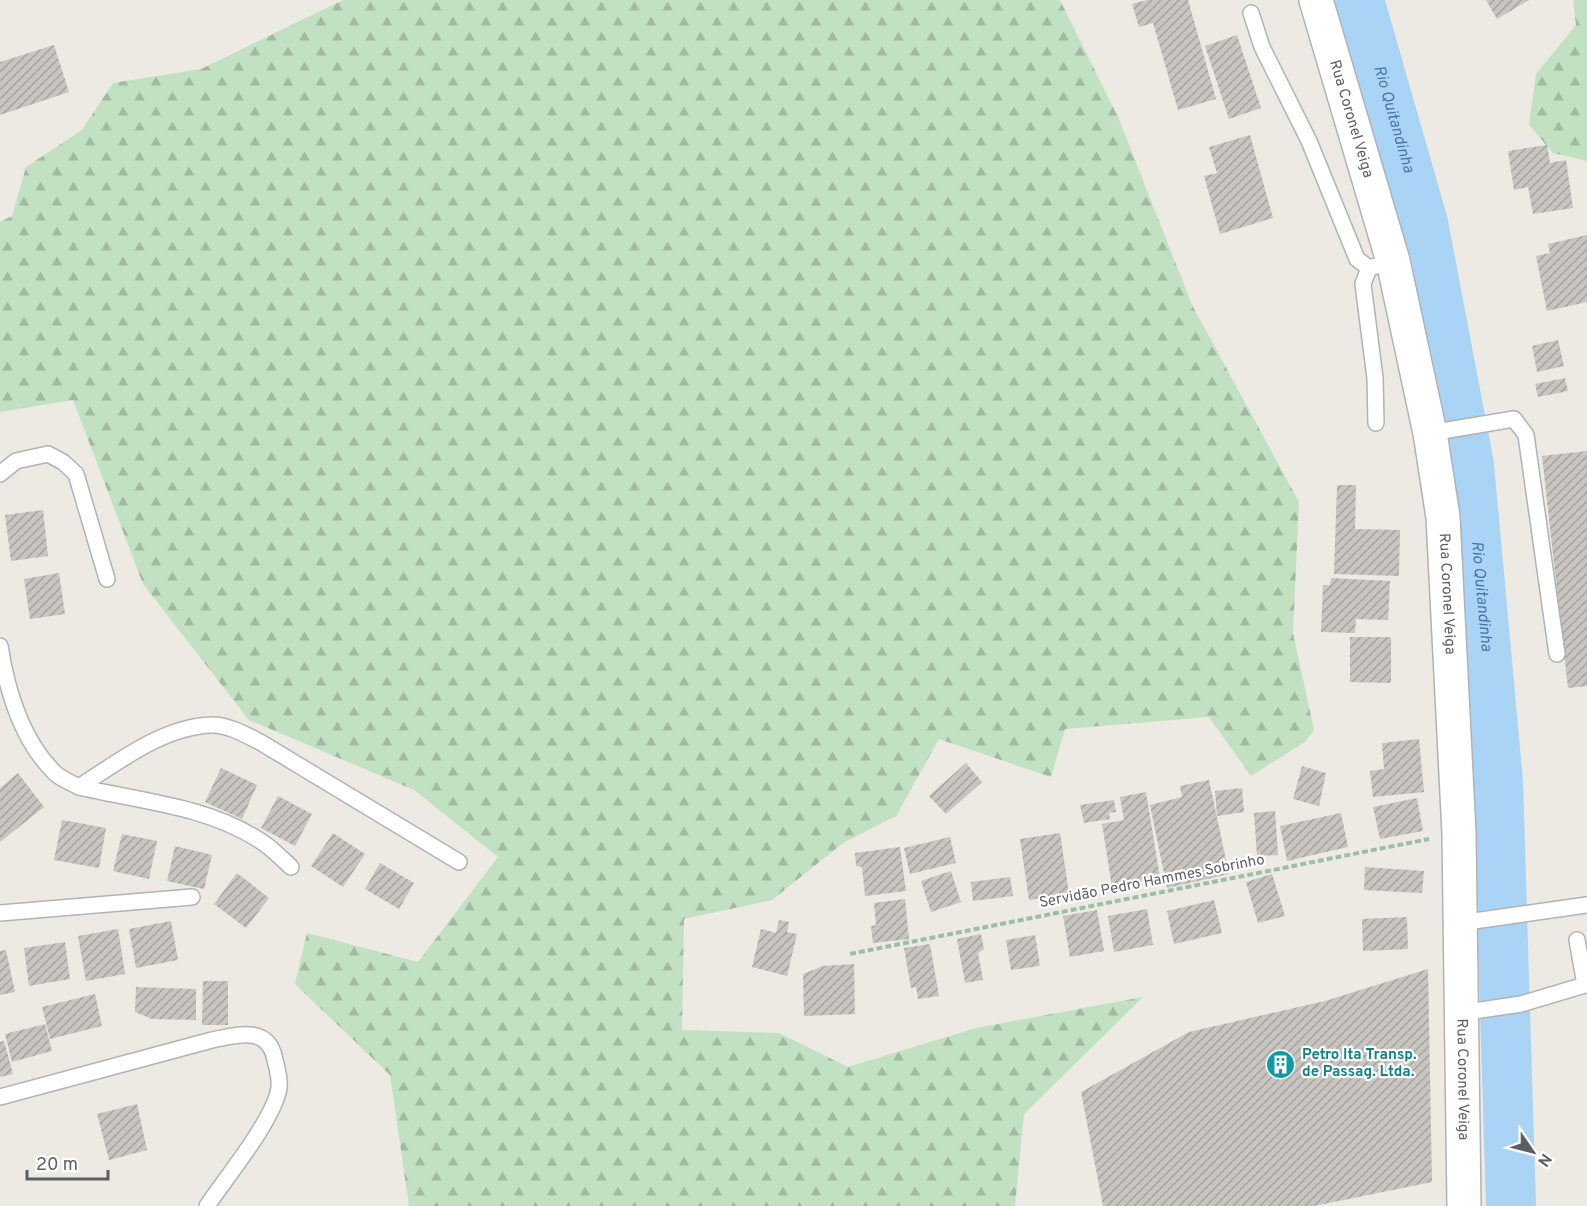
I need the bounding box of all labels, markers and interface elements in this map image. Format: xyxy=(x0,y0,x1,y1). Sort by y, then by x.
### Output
street label: Rua Coronel Veiga xyxy=(1325,58,1377,180)
water label: Rio Quitandinha xyxy=(1368,63,1418,176)
street label: Rua Coronel Veiga xyxy=(1434,532,1459,655)
water label: Rio Quitandinha xyxy=(1466,540,1496,653)
street label: Servidão Pedro Hammes Sobrinho xyxy=(1038,851,1266,913)
street label: Rua Coronel Veiga xyxy=(1452,1018,1473,1141)
place label: Petro Ita Transp. de Passag. Ltda. xyxy=(1302,1046,1417,1082)
building icon: Petro Ita Transp. de Passag. Ltda. xyxy=(1265,1048,1297,1080)
north arrow xyxy=(1503,1122,1563,1182)
scale bar xyxy=(27,1143,108,1181)
text: N xyxy=(1532,1149,1555,1170)
text: 20 m xyxy=(36,1154,78,1177)

